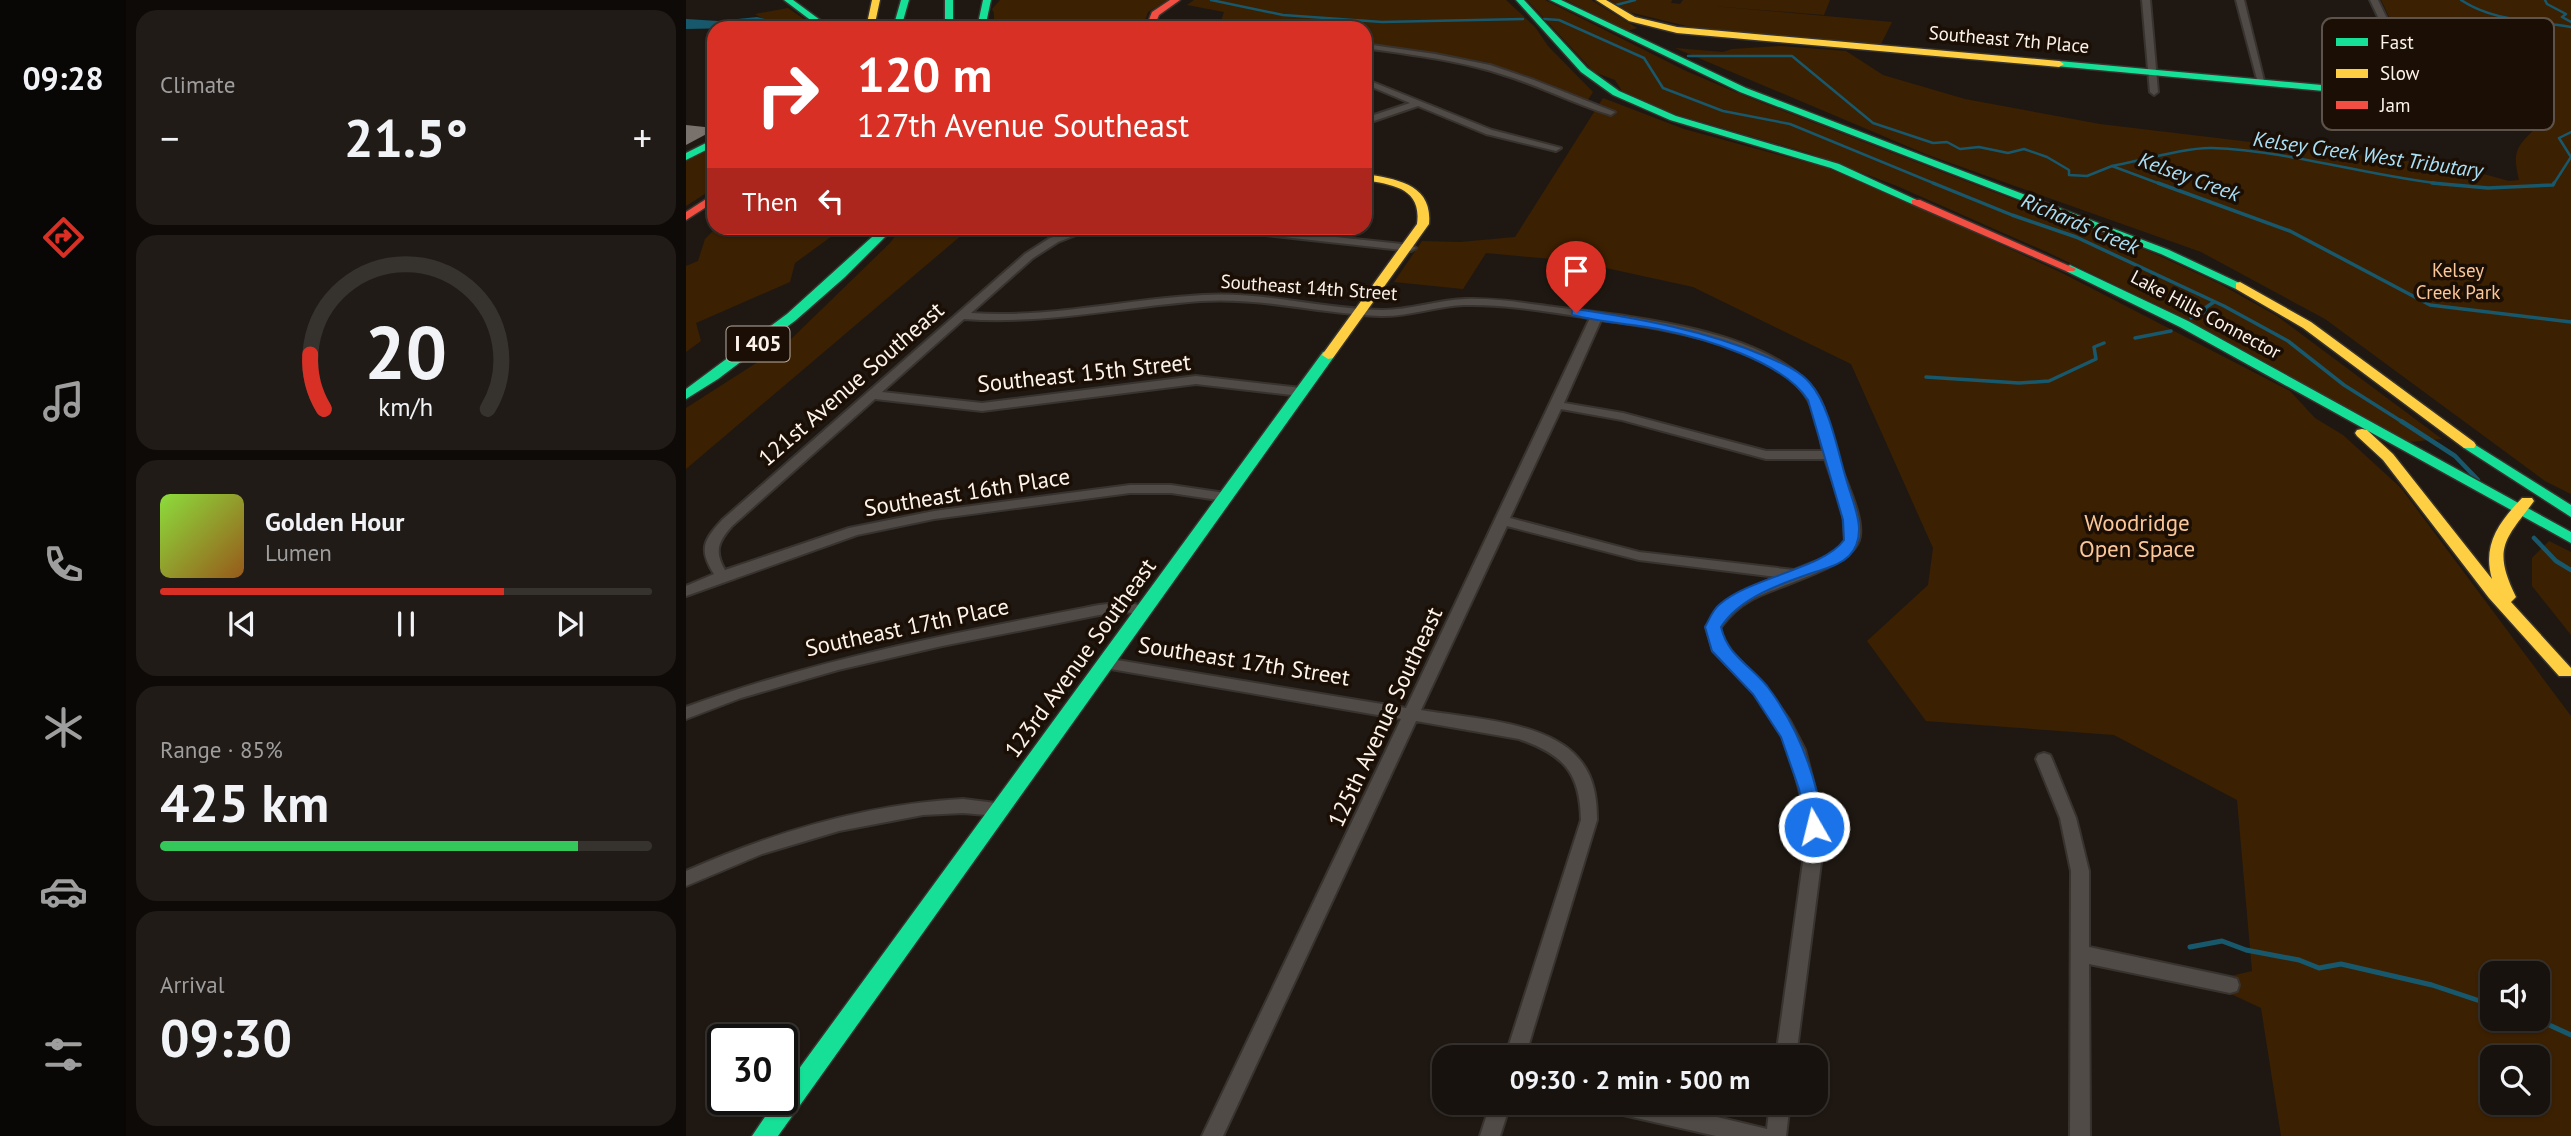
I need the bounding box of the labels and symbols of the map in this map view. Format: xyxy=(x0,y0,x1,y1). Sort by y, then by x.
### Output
legend xyxy=(2322,18,2554,130)
street label: Southeast 7th Place xyxy=(1928,20,2090,58)
text: Fast xyxy=(2380,30,2414,54)
text: Slow xyxy=(2380,61,2420,85)
text: Jam xyxy=(2379,93,2410,117)
water label: Kelsey Creek West Tributary xyxy=(2251,125,2486,184)
water label: Kelsey Creek xyxy=(2135,146,2245,208)
water label: Richards Creek xyxy=(2017,187,2145,261)
pin xyxy=(1546,241,1606,313)
park label: Kelsey Creek Park xyxy=(2416,258,2500,304)
street label: Lake Hills Connector xyxy=(2127,264,2286,364)
street label: Southeast 14th Street xyxy=(1220,269,1399,305)
street label: 121st Avenue Southeast xyxy=(752,295,950,472)
road number: I 405 xyxy=(727,326,790,362)
street label: Southeast 15th Street xyxy=(976,347,1192,398)
street label: Southeast 16th Place xyxy=(862,461,1072,522)
park label: Woodridge Open Space xyxy=(2079,508,2195,563)
street label: 123rd Avenue Southeast xyxy=(998,552,1162,763)
street label: Southeast 17th Place xyxy=(802,591,1011,662)
street label: 125th Avenue Southeast xyxy=(1321,602,1448,831)
street label: Southeast 17th Street xyxy=(1136,629,1352,692)
position arrow xyxy=(1777,790,1851,864)
speed limit sign: 30 xyxy=(707,1024,798,1115)

